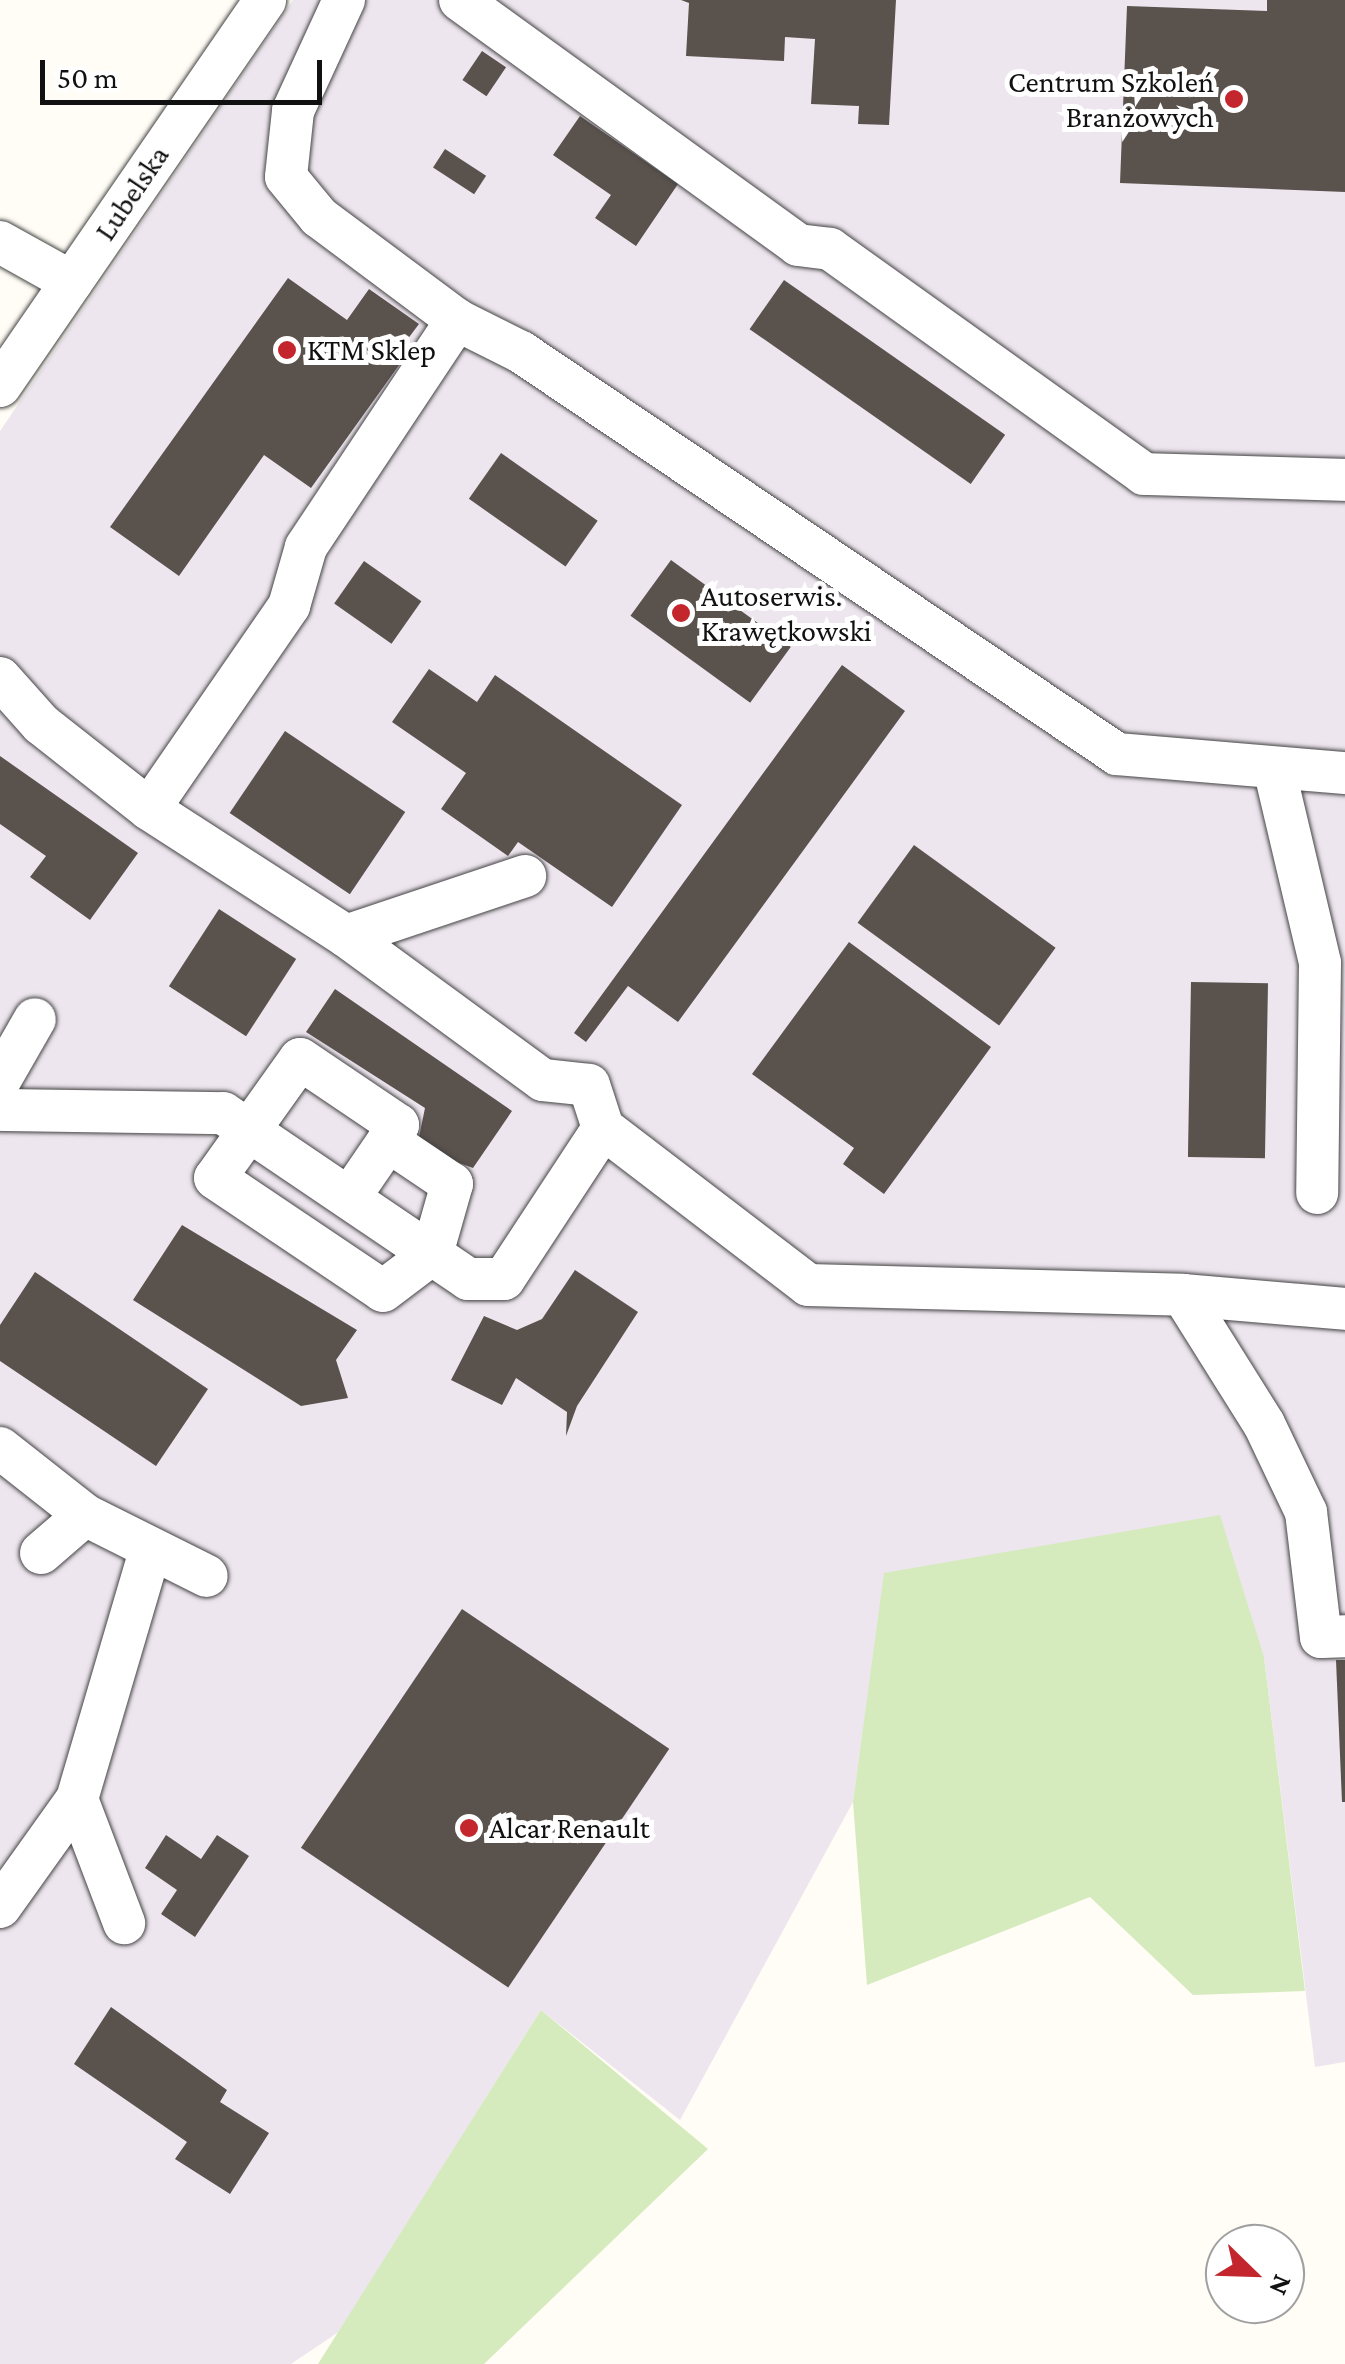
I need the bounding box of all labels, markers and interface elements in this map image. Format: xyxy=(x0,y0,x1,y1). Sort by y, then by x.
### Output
scale bar xyxy=(45,40,328,102)
text: 50 m xyxy=(57,61,118,94)
place label: Centrum Szkoleń Branżowych xyxy=(1008,64,1214,134)
marker: Centrum Szkoleń Branżowych xyxy=(1223,88,1245,110)
street label: Lubelska xyxy=(87,139,177,247)
place label: KTM Sklep xyxy=(307,332,436,368)
marker: KTM Sklep xyxy=(276,339,298,361)
place label: Autoserwis. Krawętkowski xyxy=(701,578,872,648)
marker: Autoserwis. Krawętkowski xyxy=(670,602,692,624)
place label: Alcar Renault xyxy=(489,1810,650,1846)
marker: Alcar Renault xyxy=(458,1817,480,1839)
north arrow xyxy=(1205,2224,1305,2324)
text: N xyxy=(1263,2270,1299,2300)

